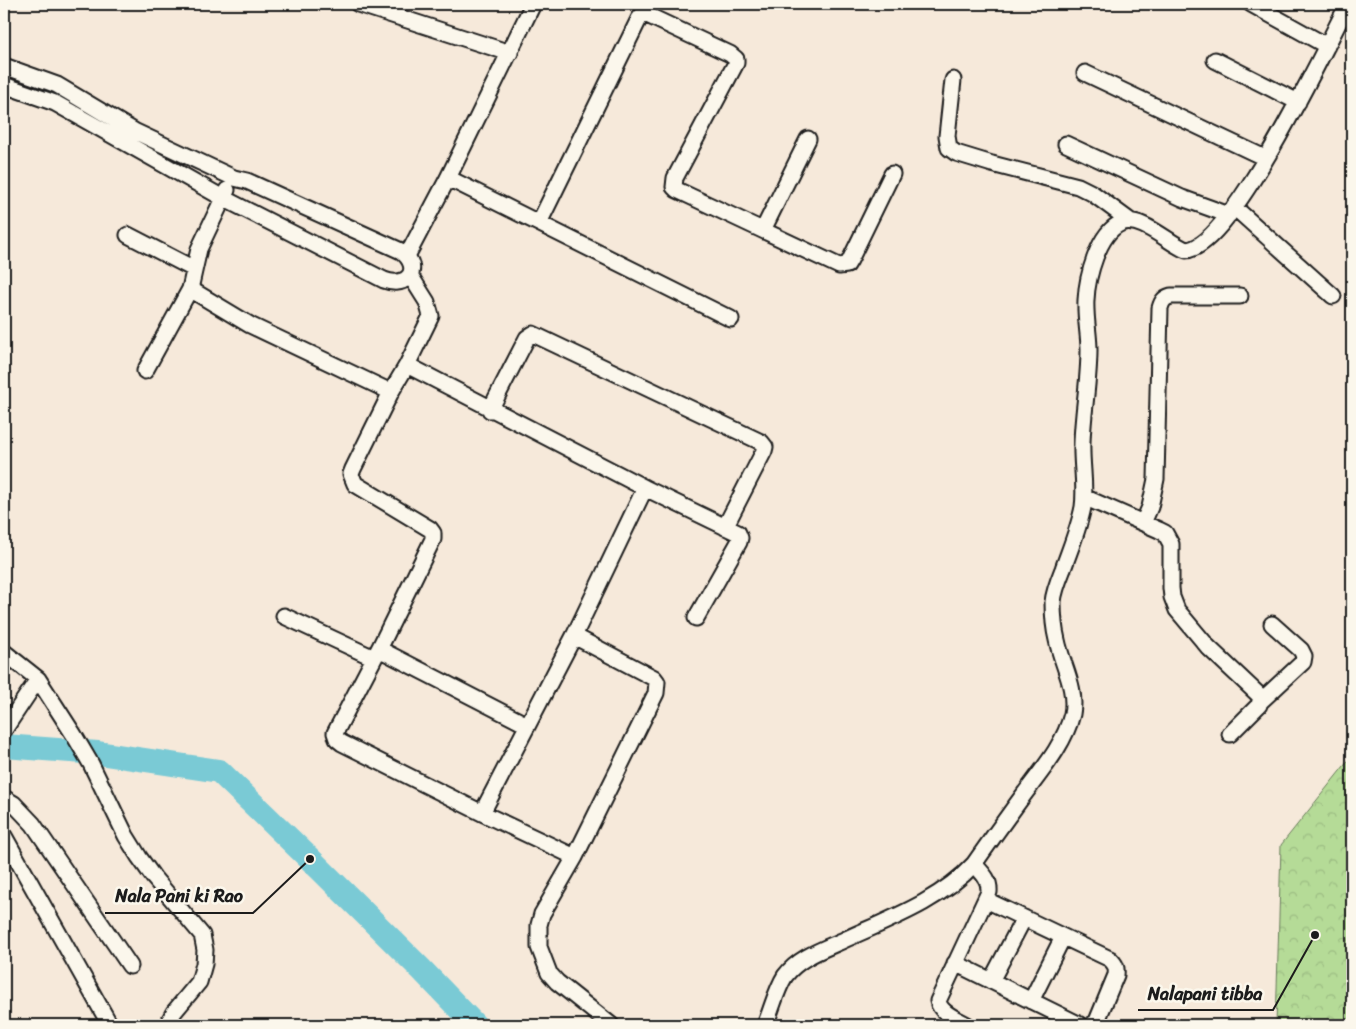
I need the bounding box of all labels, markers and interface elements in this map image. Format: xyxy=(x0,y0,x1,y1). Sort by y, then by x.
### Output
callout: Nala Pani ki Rao xyxy=(105,880,253,913)
text: Nala Pani ki Rao xyxy=(114,880,244,912)
callout: Nalapani tibba xyxy=(1138,977,1273,1010)
text: Nalapani tibba xyxy=(1147,978,1263,1010)

